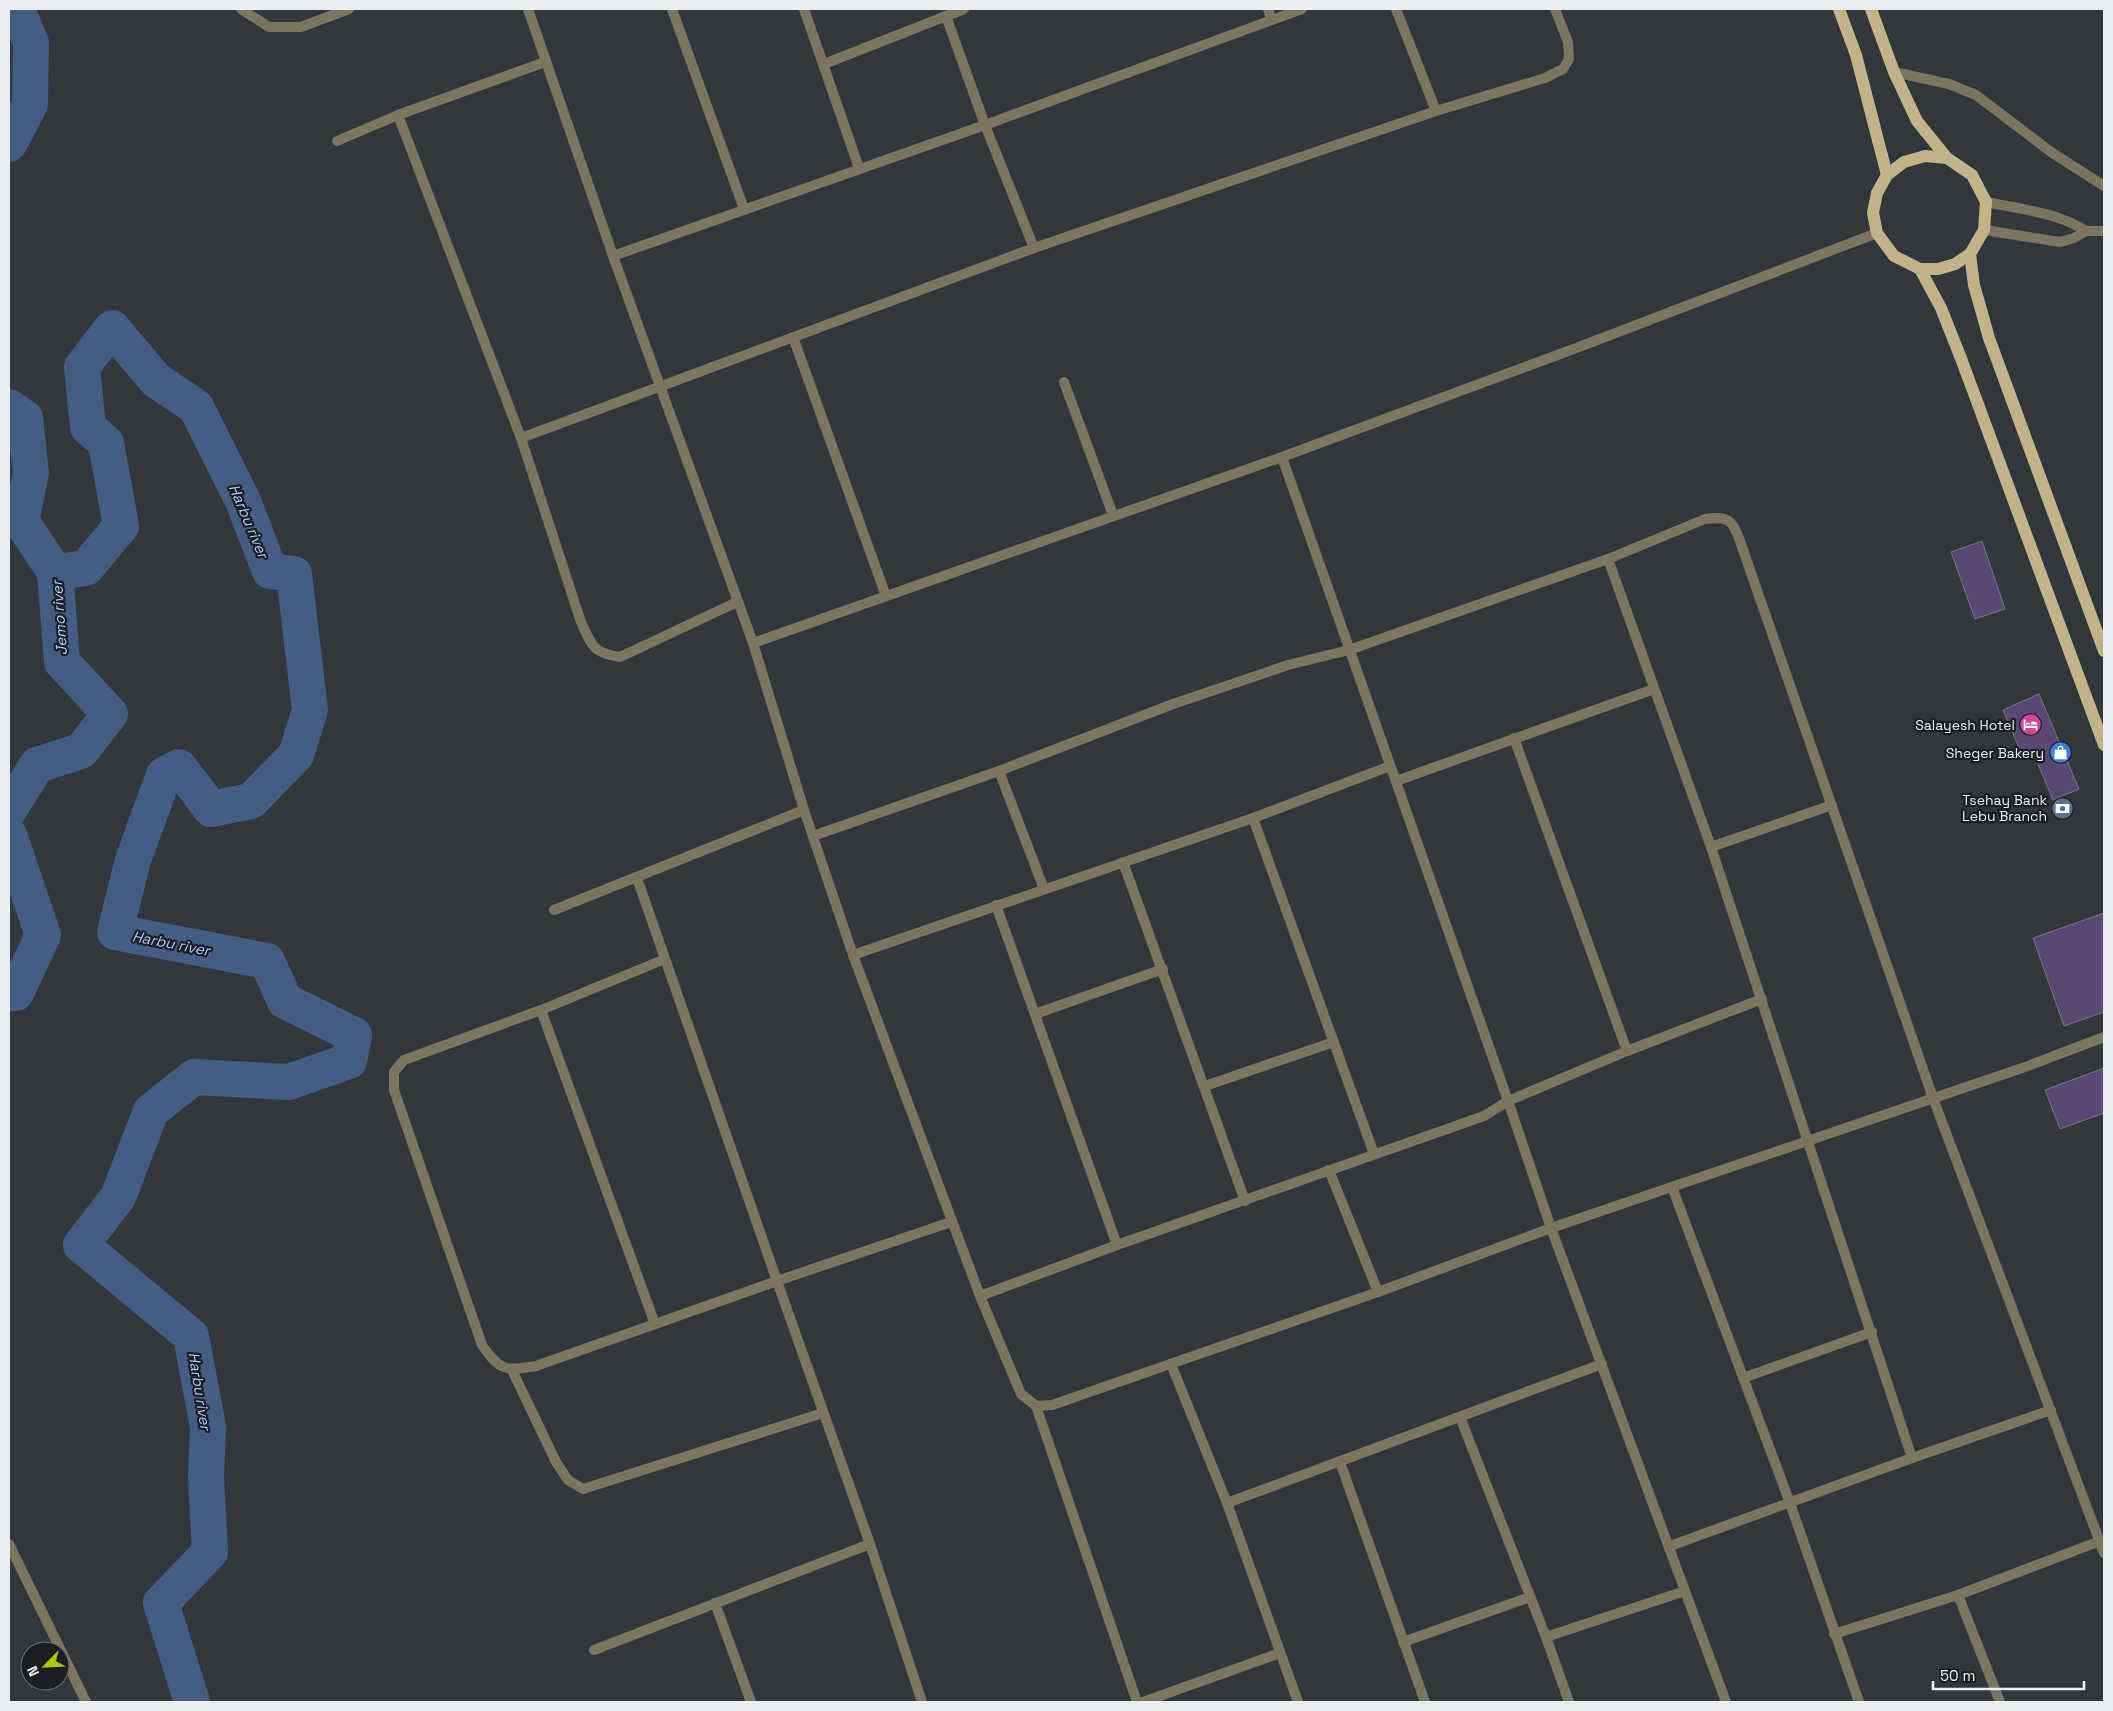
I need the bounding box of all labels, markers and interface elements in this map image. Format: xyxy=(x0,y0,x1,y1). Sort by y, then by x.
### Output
water label: Harbu river xyxy=(225,481,274,562)
water label: Jemo river xyxy=(47,579,71,656)
hotel icon: Salayesh Hotel xyxy=(2019,713,2043,737)
place label: Salayesh Hotel xyxy=(1915,716,2015,734)
shop icon: Sheger Bakery xyxy=(2048,741,2072,765)
place label: Sheger Bakery xyxy=(1946,744,2044,762)
place label: Tsehay Bank Lebu Branch xyxy=(1962,791,2047,825)
bank icon: Tsehay Bank Lebu Branch xyxy=(2051,796,2075,820)
water label: Harbu river xyxy=(131,926,213,960)
water label: Harbu river xyxy=(184,1351,216,1433)
north arrow xyxy=(20,1641,70,1691)
scale bar xyxy=(1933,1658,2084,1690)
text: N xyxy=(23,1663,43,1679)
text: 50 m xyxy=(1940,1666,1975,1685)

